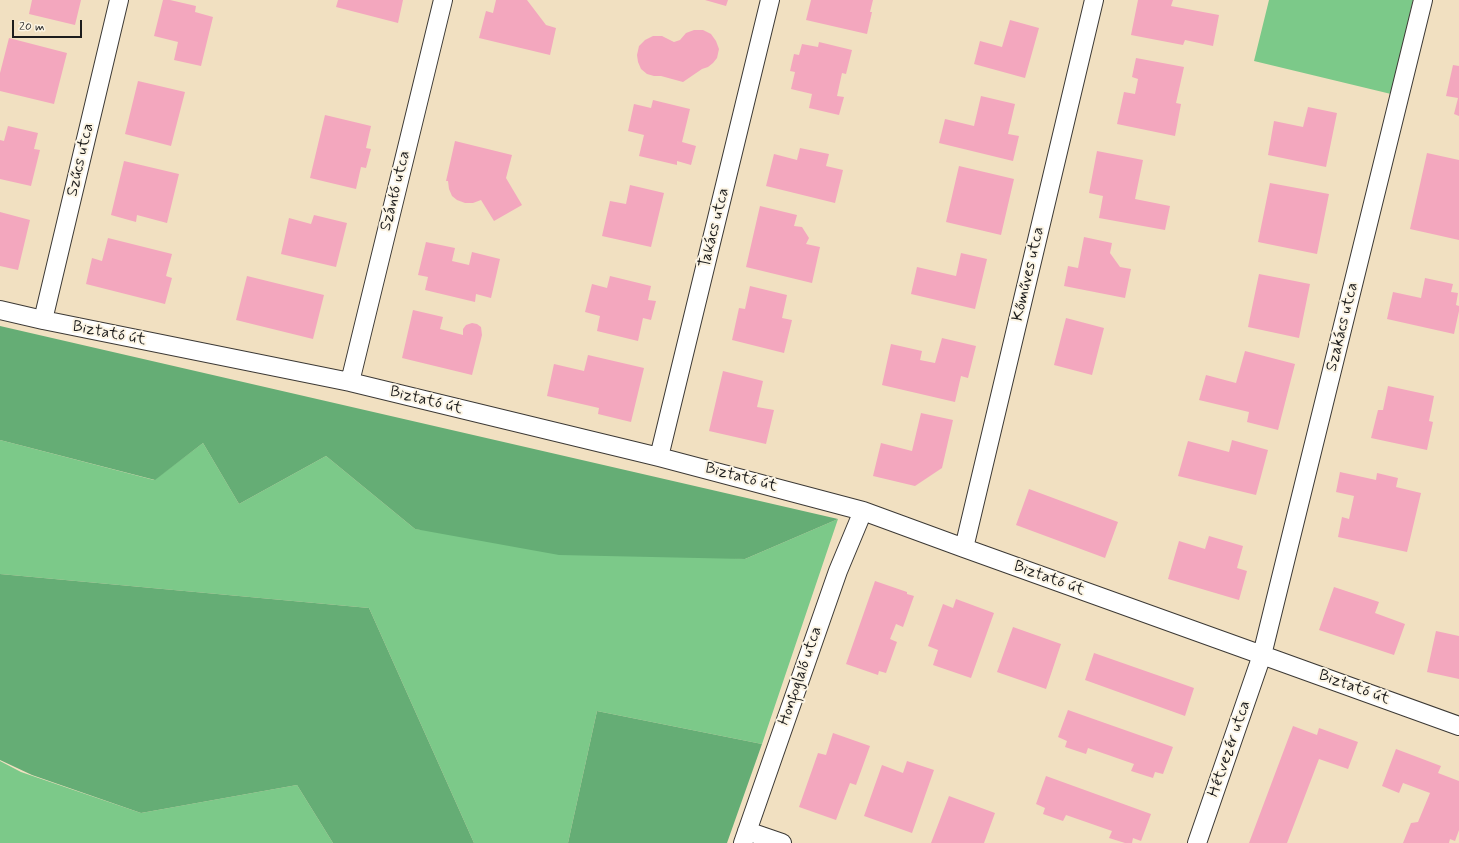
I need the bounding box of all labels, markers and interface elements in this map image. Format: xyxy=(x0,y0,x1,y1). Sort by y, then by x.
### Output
scale bar xyxy=(14,12,84,38)
text: 20 m xyxy=(19,19,45,35)
street label: Szűcs utca xyxy=(63,122,99,198)
street label: Szántó utca xyxy=(377,149,415,233)
street label: Takács utca xyxy=(696,186,734,270)
street label: Kőműves utca xyxy=(1009,225,1049,323)
street label: Szakács utca xyxy=(1323,281,1363,373)
street label: Biztató út xyxy=(71,318,147,350)
street label: Biztató út xyxy=(388,383,464,419)
street label: Biztató út xyxy=(703,459,779,497)
street label: Biztató út xyxy=(1011,557,1087,601)
street label: Honfoglaló utca xyxy=(775,624,827,728)
street label: Biztató út xyxy=(1316,666,1392,710)
street label: Hétvezér utca xyxy=(1205,698,1255,800)

